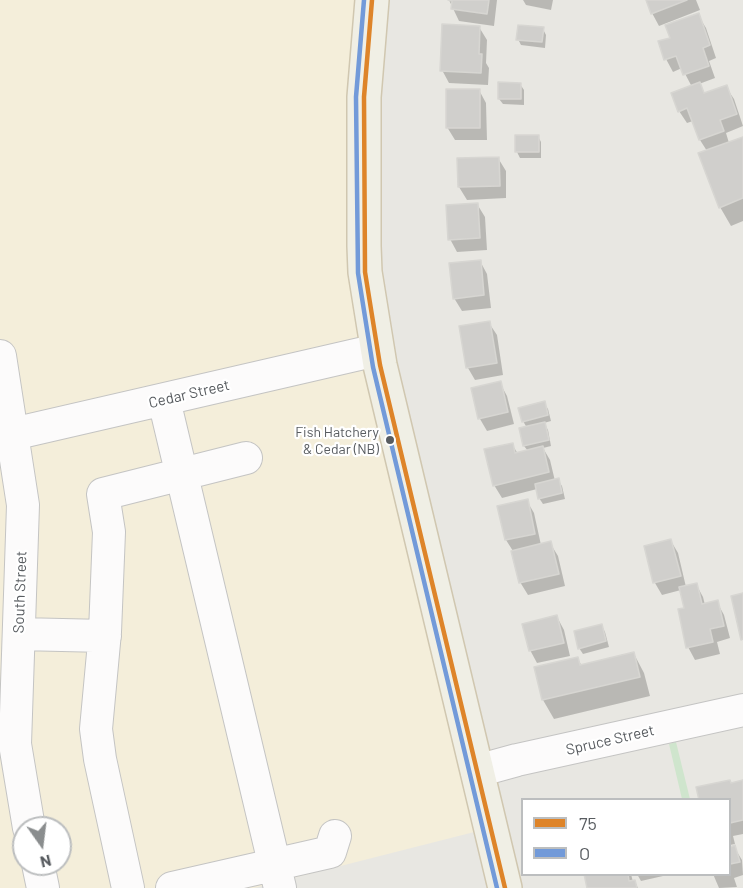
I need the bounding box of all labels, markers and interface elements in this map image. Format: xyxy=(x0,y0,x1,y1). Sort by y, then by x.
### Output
street label: Cedar Street xyxy=(147,376,231,412)
place label: Fish Hatchery & Cedar (NB) xyxy=(295,424,379,456)
marker: Fish Hatchery & Cedar (NB) xyxy=(384,434,396,446)
street label: South Street xyxy=(10,550,30,634)
street label: Spruce Street xyxy=(564,721,656,759)
legend xyxy=(521,798,731,876)
text: 75 xyxy=(579,812,597,834)
north arrow xyxy=(12,816,72,876)
text: O xyxy=(579,842,590,864)
text: N xyxy=(39,852,53,873)

